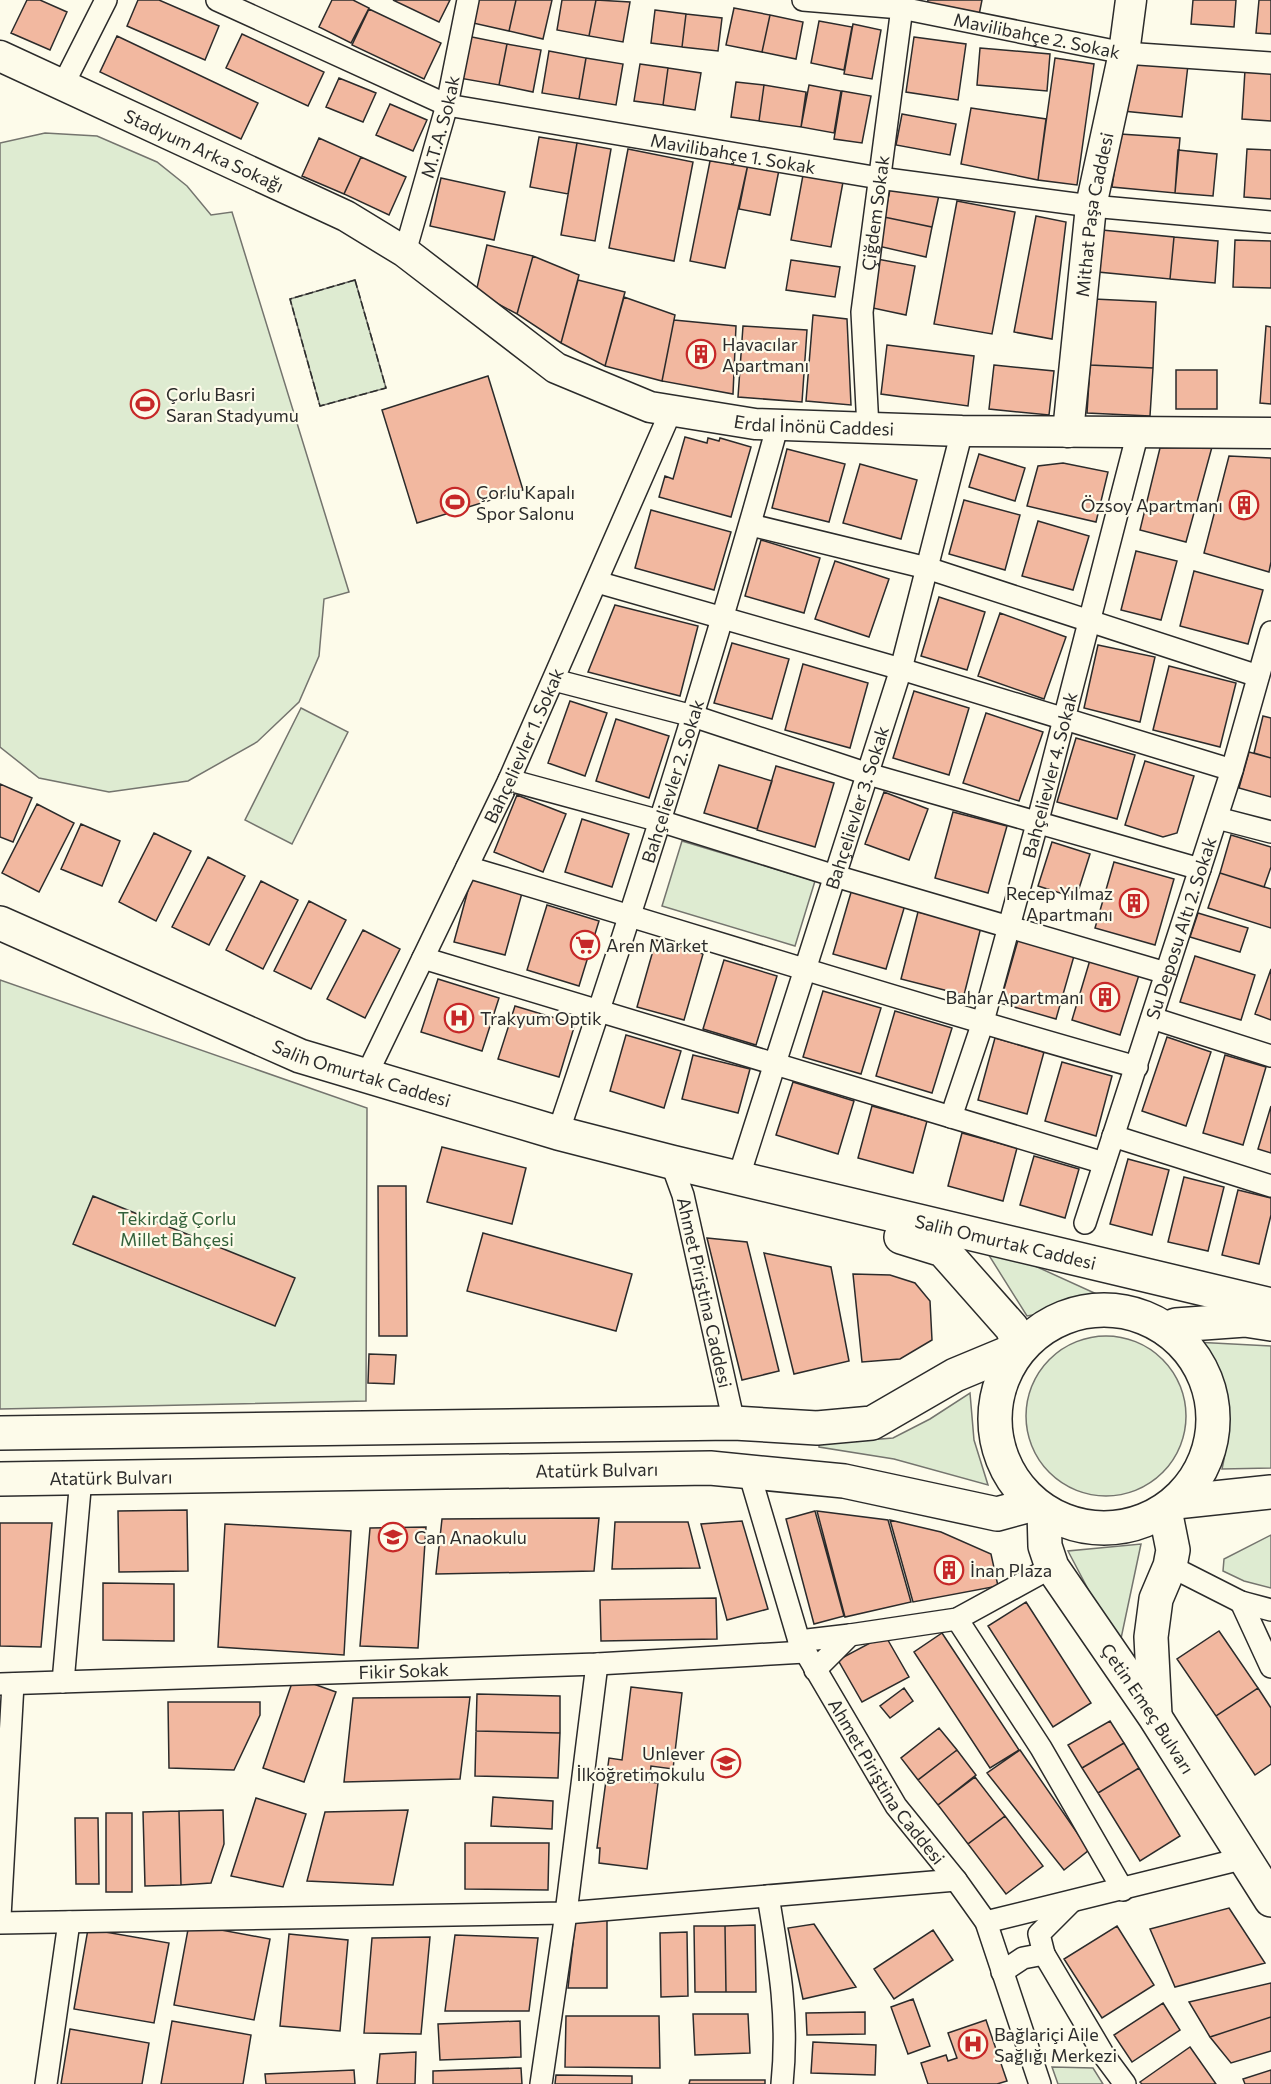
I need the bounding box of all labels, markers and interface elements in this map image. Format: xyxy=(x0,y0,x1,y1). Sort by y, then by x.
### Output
street label: Mavilibahçe 2. Sokak xyxy=(952,8,1122,63)
street label: M.T.A. Sokak xyxy=(416,74,464,181)
street label: Stadyum Arka Sokağı xyxy=(121,104,288,197)
street label: Mavilibahçe 1. Sokak xyxy=(649,129,818,178)
street label: Mithat Paşa Caddesi xyxy=(1071,130,1118,298)
street label: Çiğdem Sokak xyxy=(857,154,894,272)
place label: Havacılar Apartmanı xyxy=(722,333,809,376)
building icon: Havacılar Apartmanı xyxy=(685,338,717,370)
place label: Çorlu Basri Saran Stadyumu xyxy=(166,383,299,426)
sports icon: Çorlu Basri Saran Stadyumu xyxy=(129,388,161,420)
street label: Erdal İnönü Caddesi xyxy=(732,410,895,440)
place label: Çorlu Kapalı Spor Salonu xyxy=(476,481,575,524)
sports icon: Çorlu Kapalı Spor Salonu xyxy=(439,486,471,518)
building icon: Özsoy Apartmanı xyxy=(1228,489,1260,521)
place label: Özsoy Apartmanı xyxy=(1081,494,1223,516)
street label: Bahçelievler 1. Sokak xyxy=(479,664,568,827)
street label: Bahçelievler 4. Sokak xyxy=(1017,689,1082,861)
street label: Bahçelievler 2. Sokak xyxy=(636,696,708,866)
street label: Bahçelievler 3. Sokak xyxy=(820,723,893,892)
street label: Su Deposu Altı 2. Sokak xyxy=(1141,834,1221,1022)
place label: Recep Yılmaz Apartmanı xyxy=(1006,882,1113,925)
building icon: Recep Yılmaz Apartmanı xyxy=(1118,887,1150,919)
supermarket icon: Aren Market xyxy=(569,929,601,961)
place label: Aren Market xyxy=(606,934,708,956)
building icon: Bahar Apartmanı xyxy=(1089,981,1121,1013)
place label: Bahar Apartmanı xyxy=(945,986,1084,1008)
hospital icon: Trakyum Optik xyxy=(443,1002,475,1034)
place label: Trakyum Optik xyxy=(480,1007,602,1029)
street label: Salih Omurtak Caddesi xyxy=(269,1034,453,1111)
street label: Ahmet Piriştina Caddesi xyxy=(673,1195,737,1390)
park label: Tekirdağ Çorlu Millet Bahçesi xyxy=(118,1207,236,1250)
street label: Salih Omurtak Caddesi xyxy=(913,1210,1098,1274)
street label: Atatürk Bulvarı xyxy=(535,1458,659,1482)
street label: Atatürk Bulvarı xyxy=(49,1465,173,1489)
school or university icon: Can Anaokulu xyxy=(377,1521,409,1553)
place label: Can Anaokulu xyxy=(414,1526,527,1548)
building icon: İnan Plaza xyxy=(933,1554,965,1586)
place label: İnan Plaza xyxy=(970,1559,1052,1581)
street label: Çetin Emeç Bulvarı xyxy=(1097,1639,1199,1778)
street label: Fikir Sokak xyxy=(358,1658,450,1683)
street label: Ahmet Piriştina Caddesi xyxy=(824,1694,950,1869)
place label: Unlever İlköğretimokulu xyxy=(576,1742,705,1785)
school or university icon: Unlever İlköğretimokulu xyxy=(710,1747,742,1779)
place label: Bağlariçi Aile Sağlığı Merkezi xyxy=(994,2023,1117,2066)
hospital icon: Bağlariçi Aile Sağlığı Merkezi xyxy=(957,2028,989,2060)

